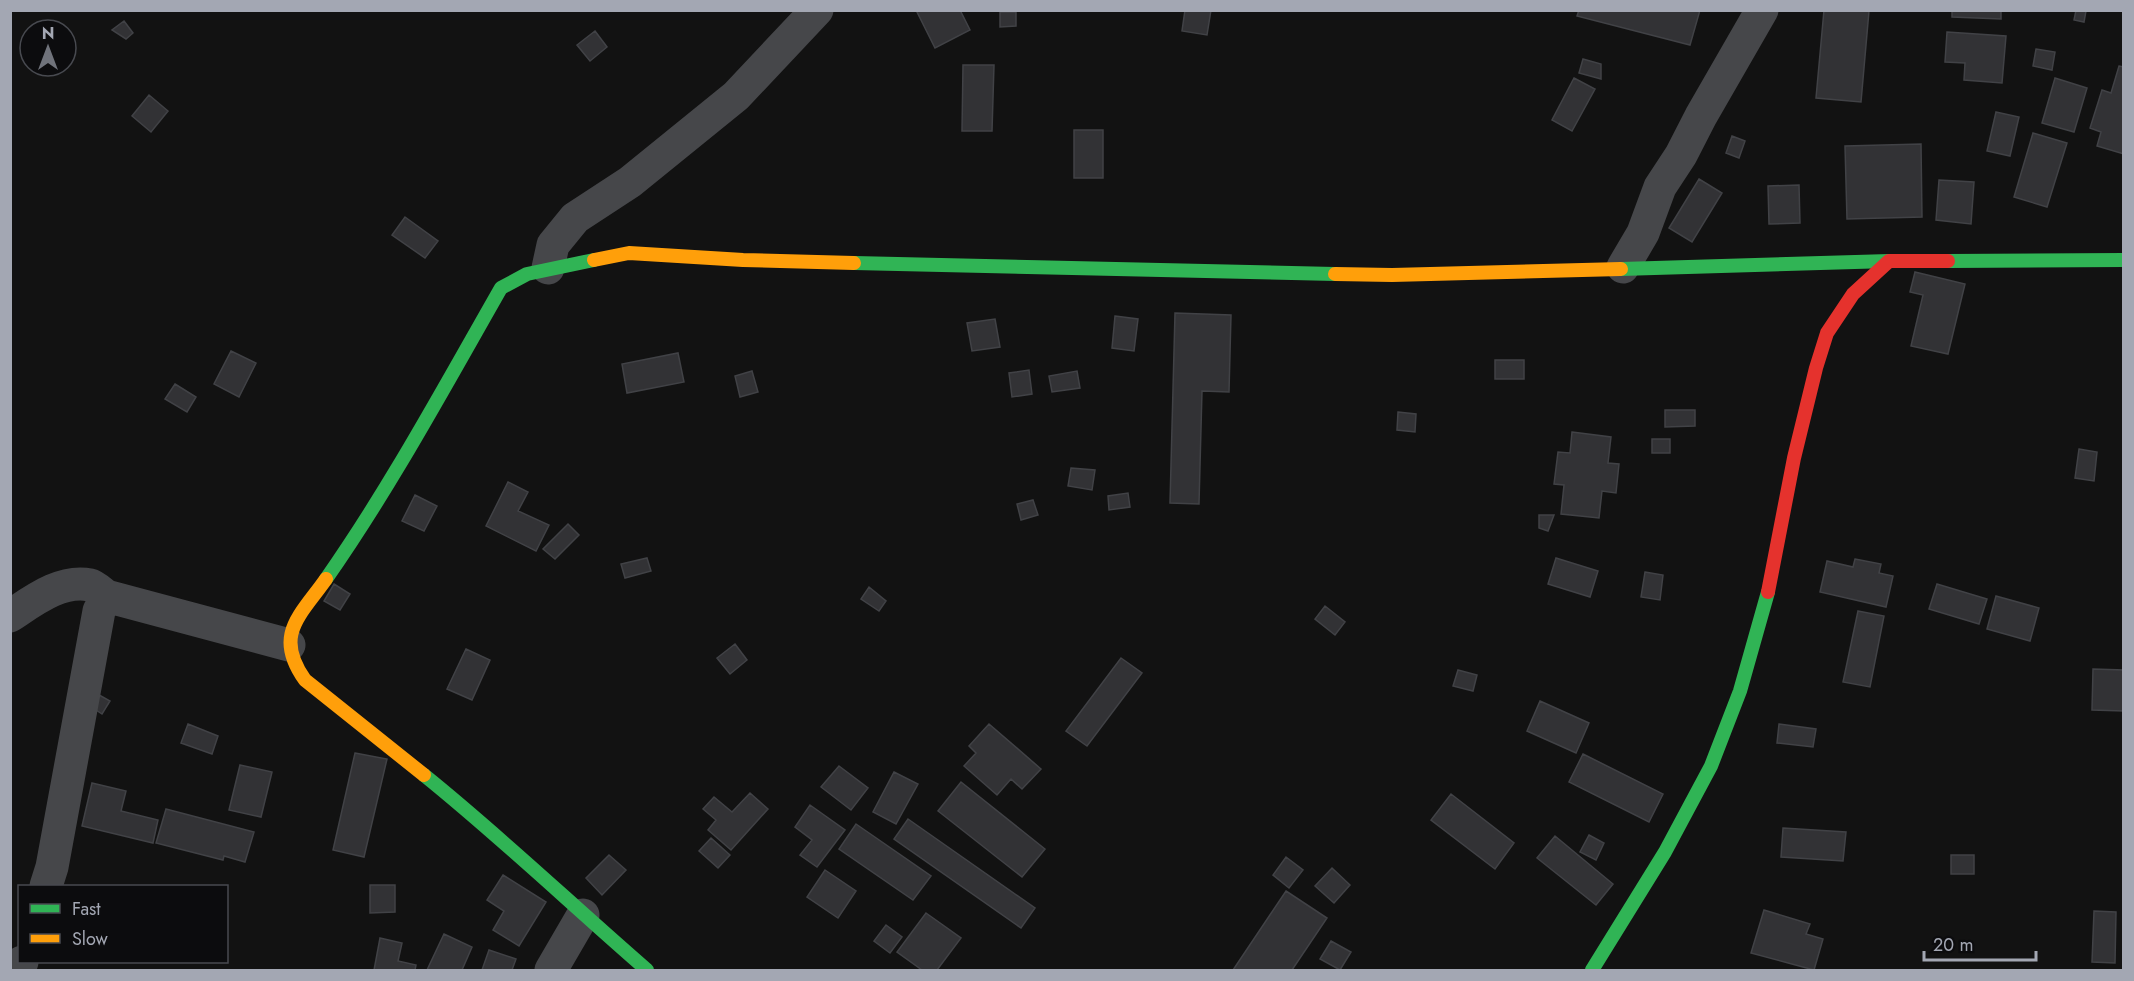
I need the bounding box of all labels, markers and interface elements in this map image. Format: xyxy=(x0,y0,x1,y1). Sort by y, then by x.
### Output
north arrow xyxy=(18,18,78,78)
text: N xyxy=(42,22,54,45)
legend xyxy=(18,885,228,963)
text: Fast xyxy=(72,896,101,922)
scale bar xyxy=(1924,924,2036,962)
text: Slow xyxy=(72,926,109,952)
text: 20 m xyxy=(1933,932,1973,958)

